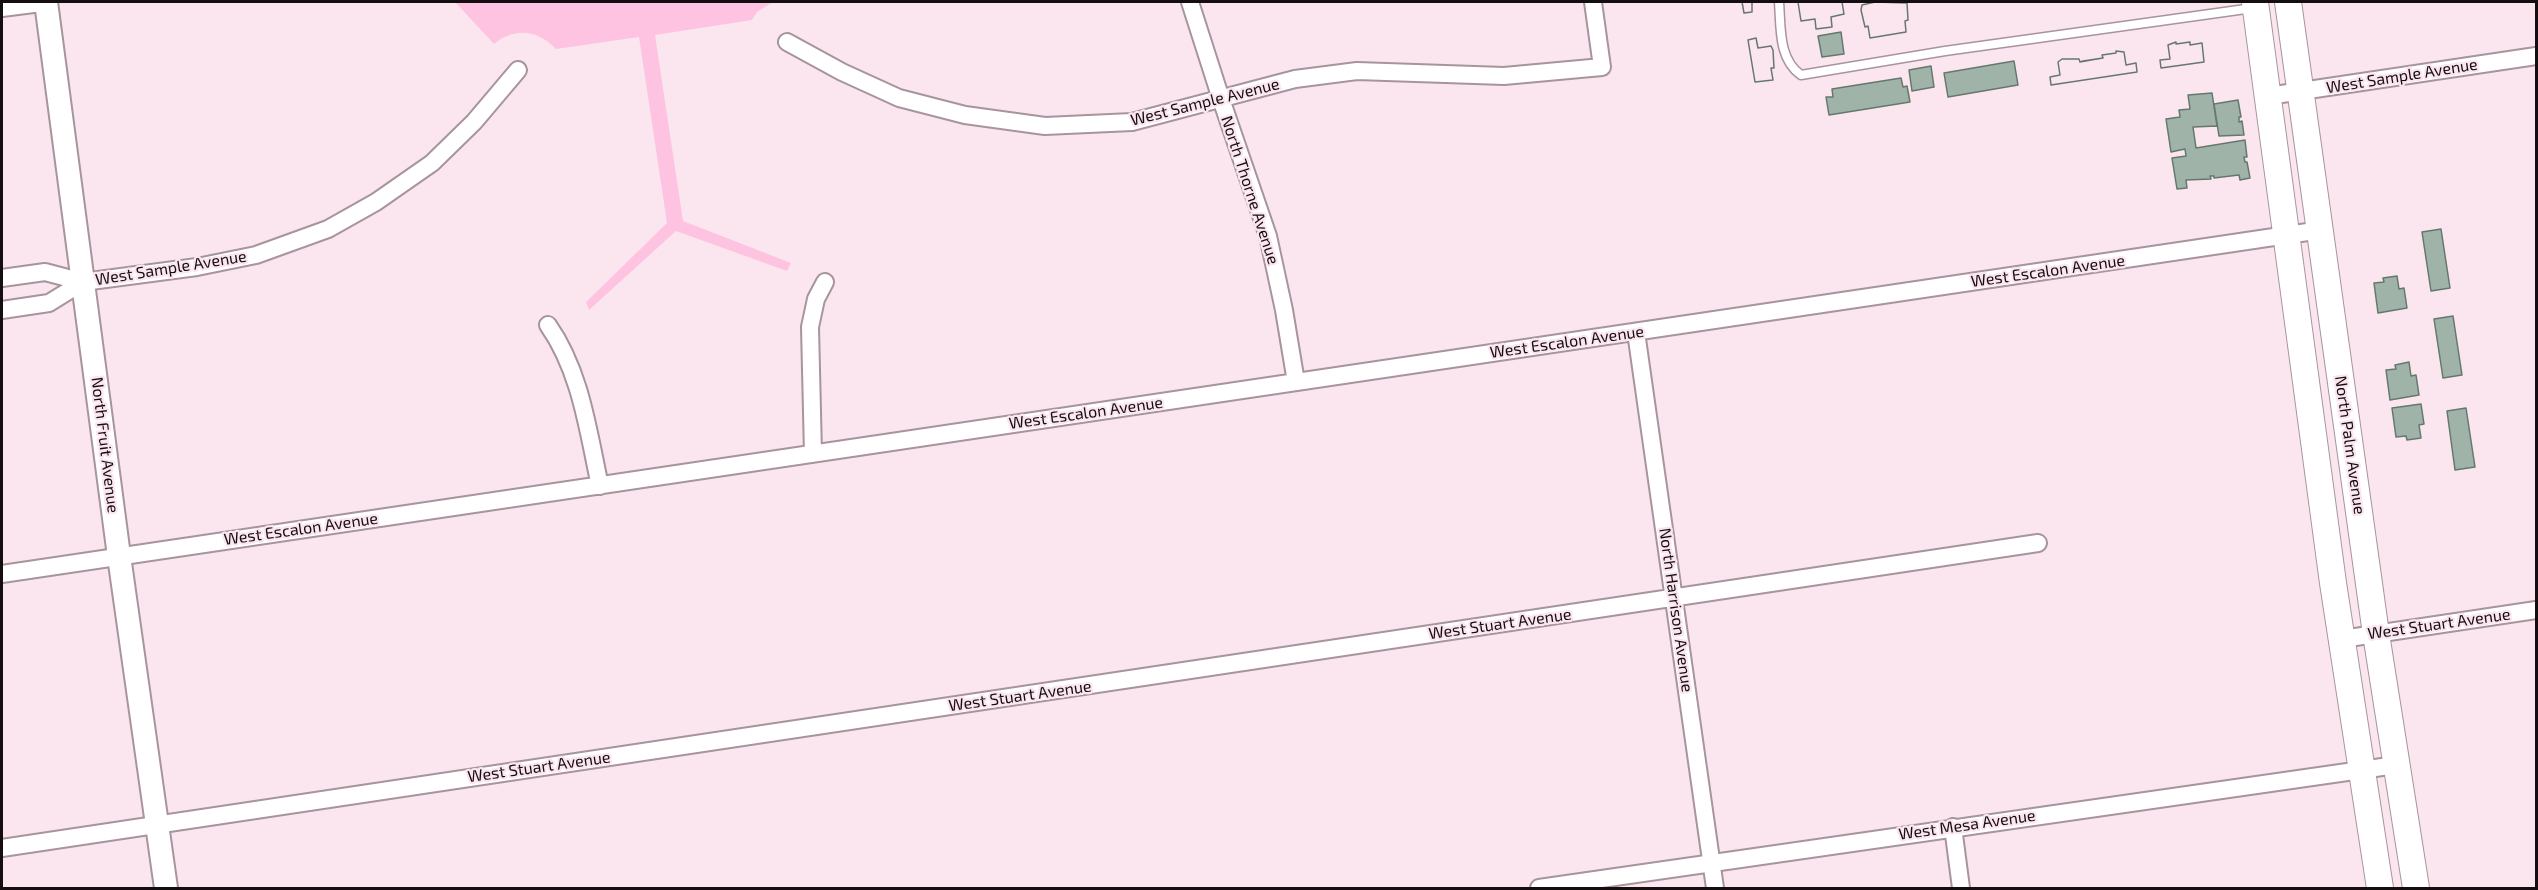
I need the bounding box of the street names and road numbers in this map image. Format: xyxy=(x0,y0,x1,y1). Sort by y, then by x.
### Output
street label: West Sample Avenue xyxy=(2325,55,2479,97)
street label: West Sample Avenue xyxy=(1129,74,1281,130)
street label: North Thorne Avenue xyxy=(1217,113,1283,267)
street label: West Sample Avenue xyxy=(94,247,248,289)
street label: West Escalon Avenue xyxy=(1970,251,2126,291)
street label: West Escalon Avenue xyxy=(1489,322,1645,362)
street label: North Palm Avenue xyxy=(2331,374,2369,516)
street label: North Fruit Avenue xyxy=(87,376,123,514)
street label: West Escalon Avenue xyxy=(1008,393,1164,433)
street label: West Escalon Avenue xyxy=(223,509,379,549)
street label: North Harrison Avenue xyxy=(1655,527,1697,693)
street label: West Stuart Avenue xyxy=(1427,604,1573,644)
street label: West Stuart Avenue xyxy=(2366,604,2512,644)
street label: West Stuart Avenue xyxy=(947,676,1093,716)
street label: West Stuart Avenue xyxy=(466,747,612,787)
street label: West Mesa Avenue xyxy=(1897,806,2037,844)

